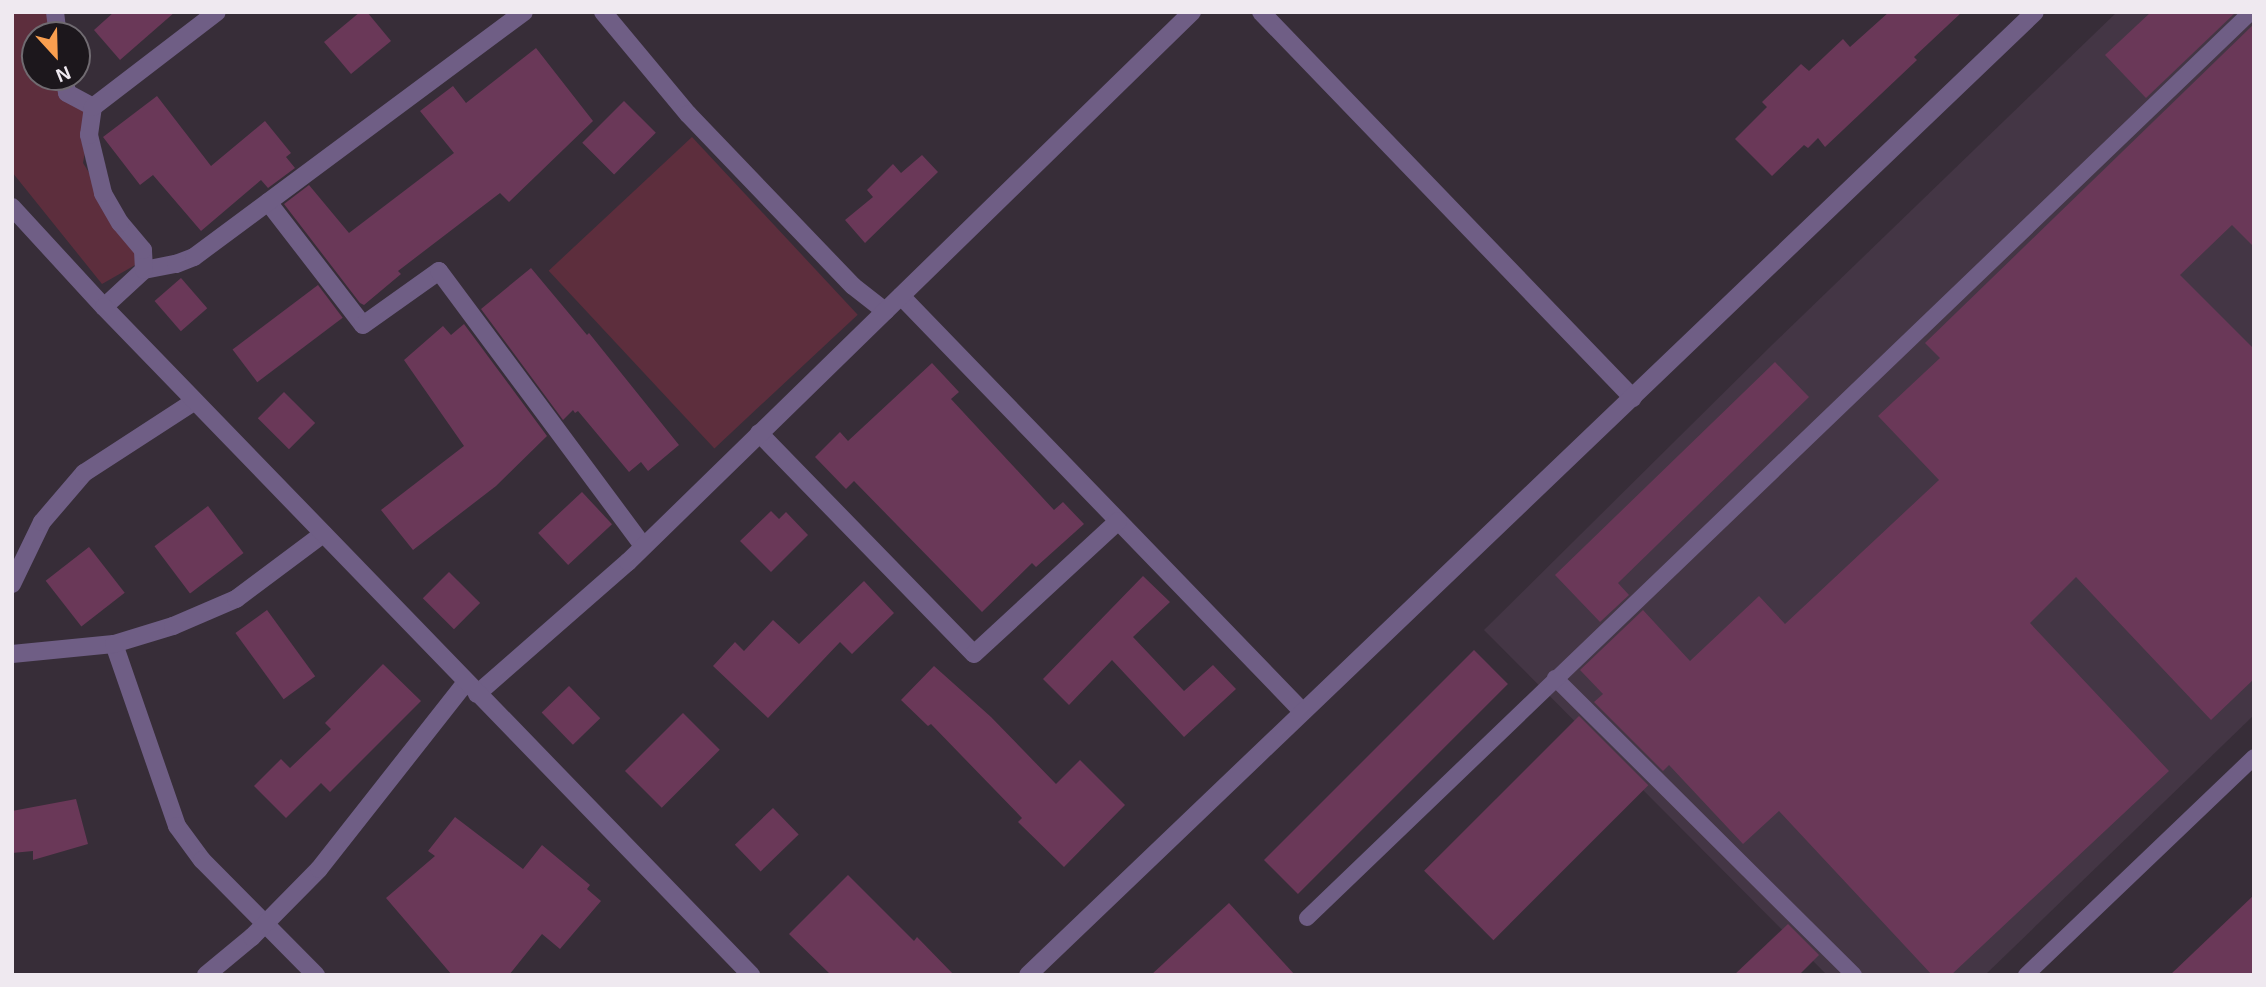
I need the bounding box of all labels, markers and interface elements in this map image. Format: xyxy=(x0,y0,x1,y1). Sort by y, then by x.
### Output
north arrow xyxy=(21,21,91,91)
text: N xyxy=(53,62,74,86)

